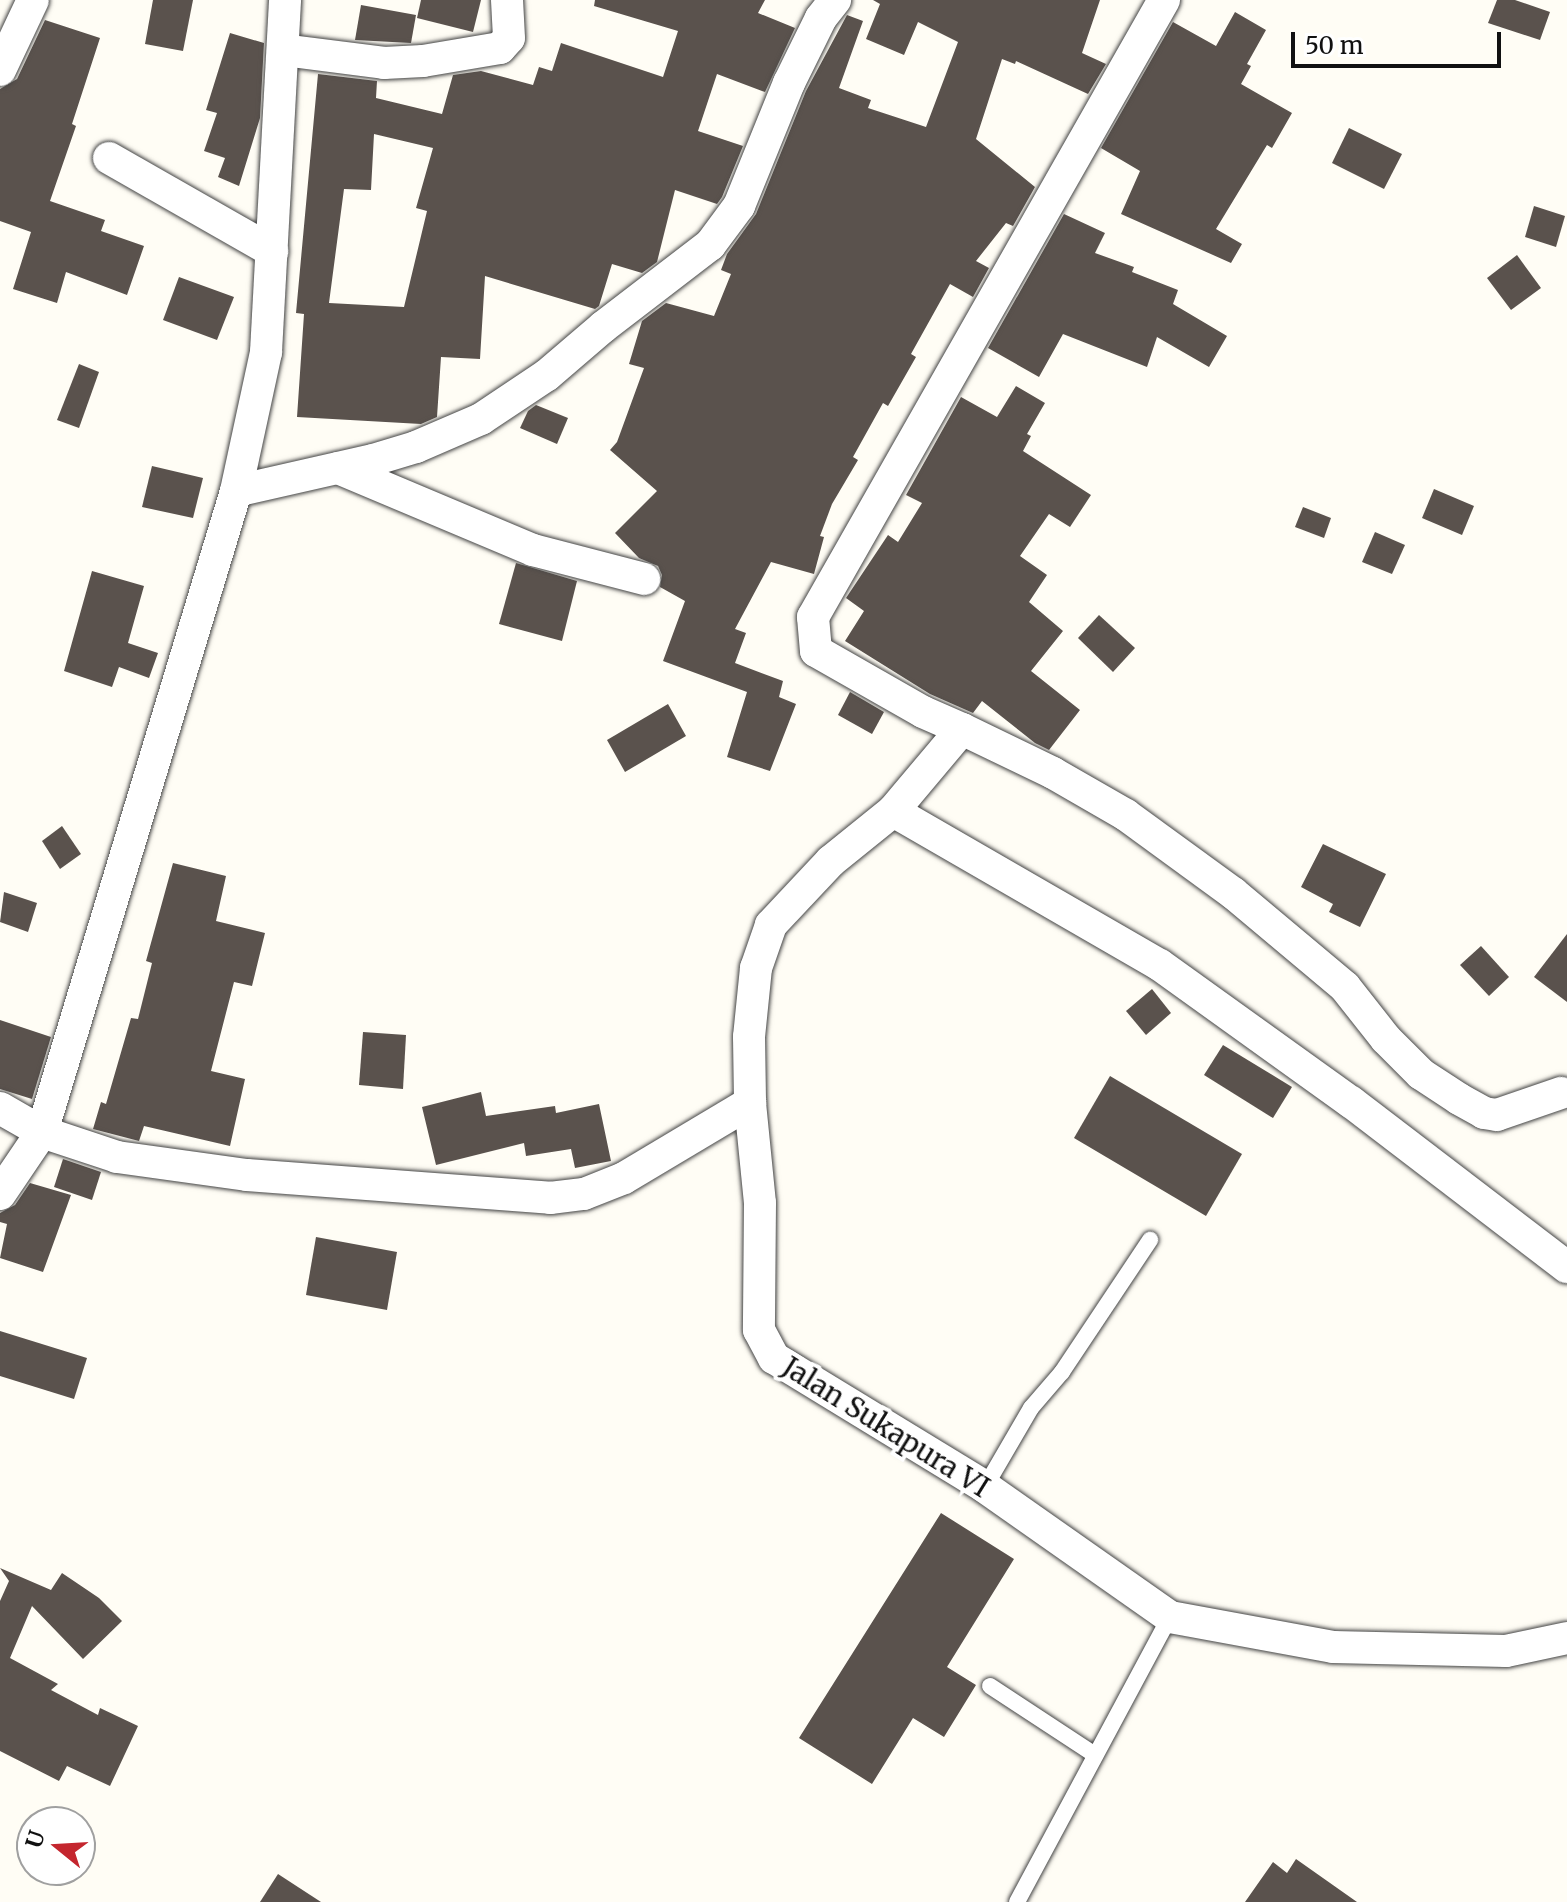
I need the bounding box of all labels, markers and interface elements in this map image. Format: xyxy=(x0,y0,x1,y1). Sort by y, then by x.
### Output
scale bar xyxy=(1295,16,1505,66)
text: 50 m xyxy=(1305,30,1364,61)
street label: Jalan Sukapura VI xyxy=(776,1350,996,1504)
north arrow xyxy=(16,1806,96,1886)
text: U xyxy=(19,1827,51,1851)

